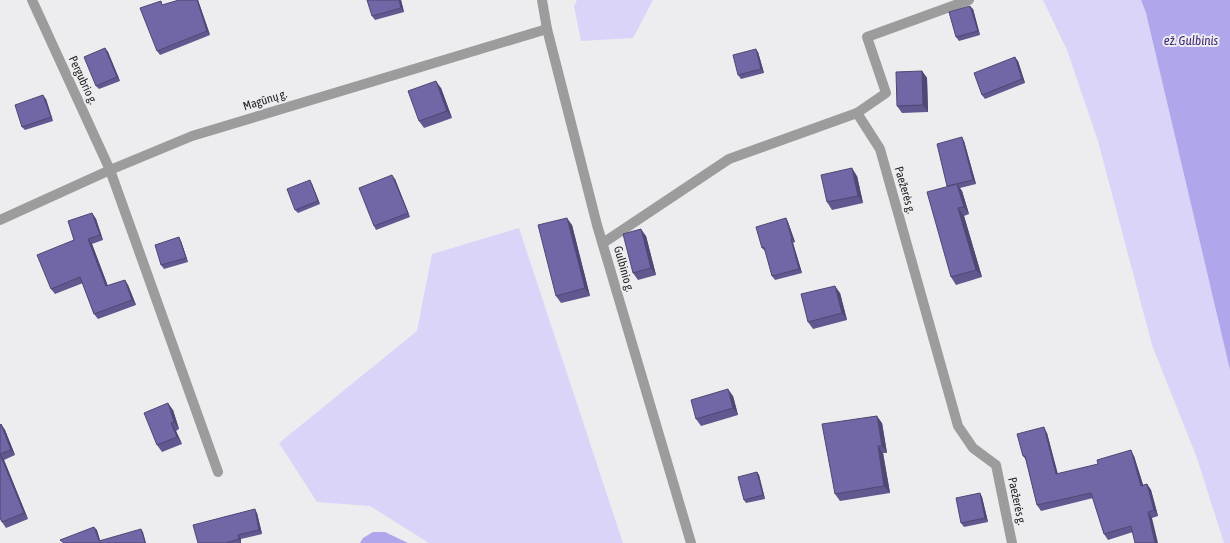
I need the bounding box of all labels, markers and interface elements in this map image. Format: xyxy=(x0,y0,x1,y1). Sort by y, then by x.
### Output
water label: ež. Gulbinis xyxy=(1164,33,1219,48)
street label: Pergubrio g. xyxy=(66,54,100,106)
street label: Magūnų g. xyxy=(241,87,289,113)
street label: Paežerės g. xyxy=(892,165,918,215)
street label: Gulbinio g. xyxy=(611,245,637,293)
street label: Paežerės g. xyxy=(1005,476,1029,526)

